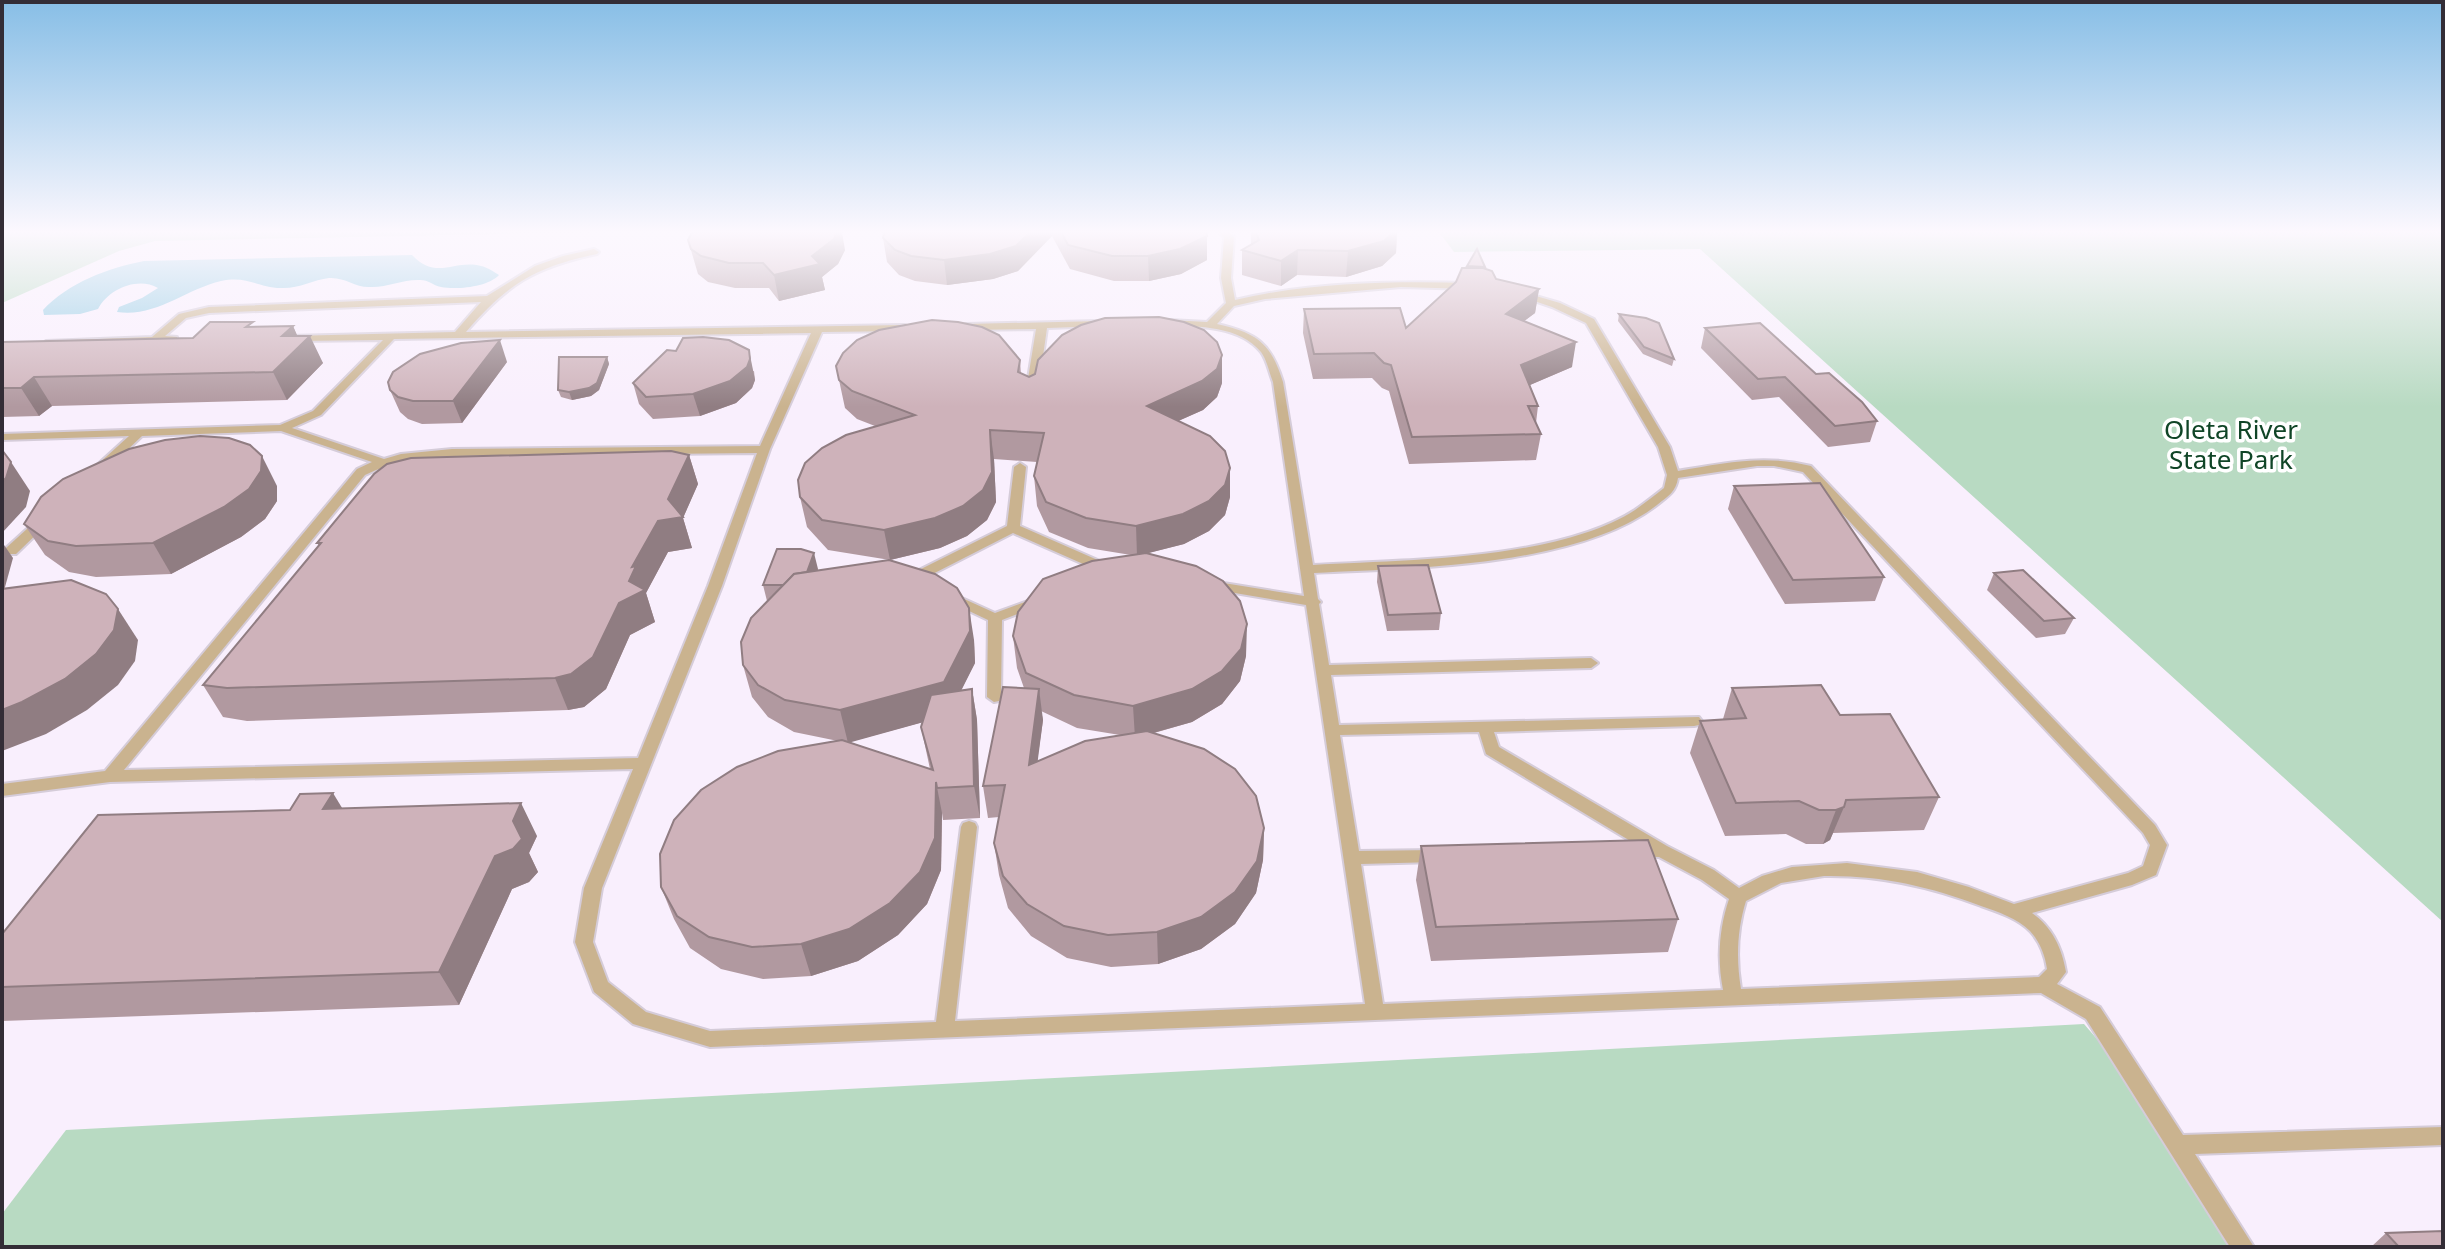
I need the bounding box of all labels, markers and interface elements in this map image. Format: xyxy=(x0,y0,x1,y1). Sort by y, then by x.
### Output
park label: Oleta River State Park xyxy=(2164,411,2298,477)

